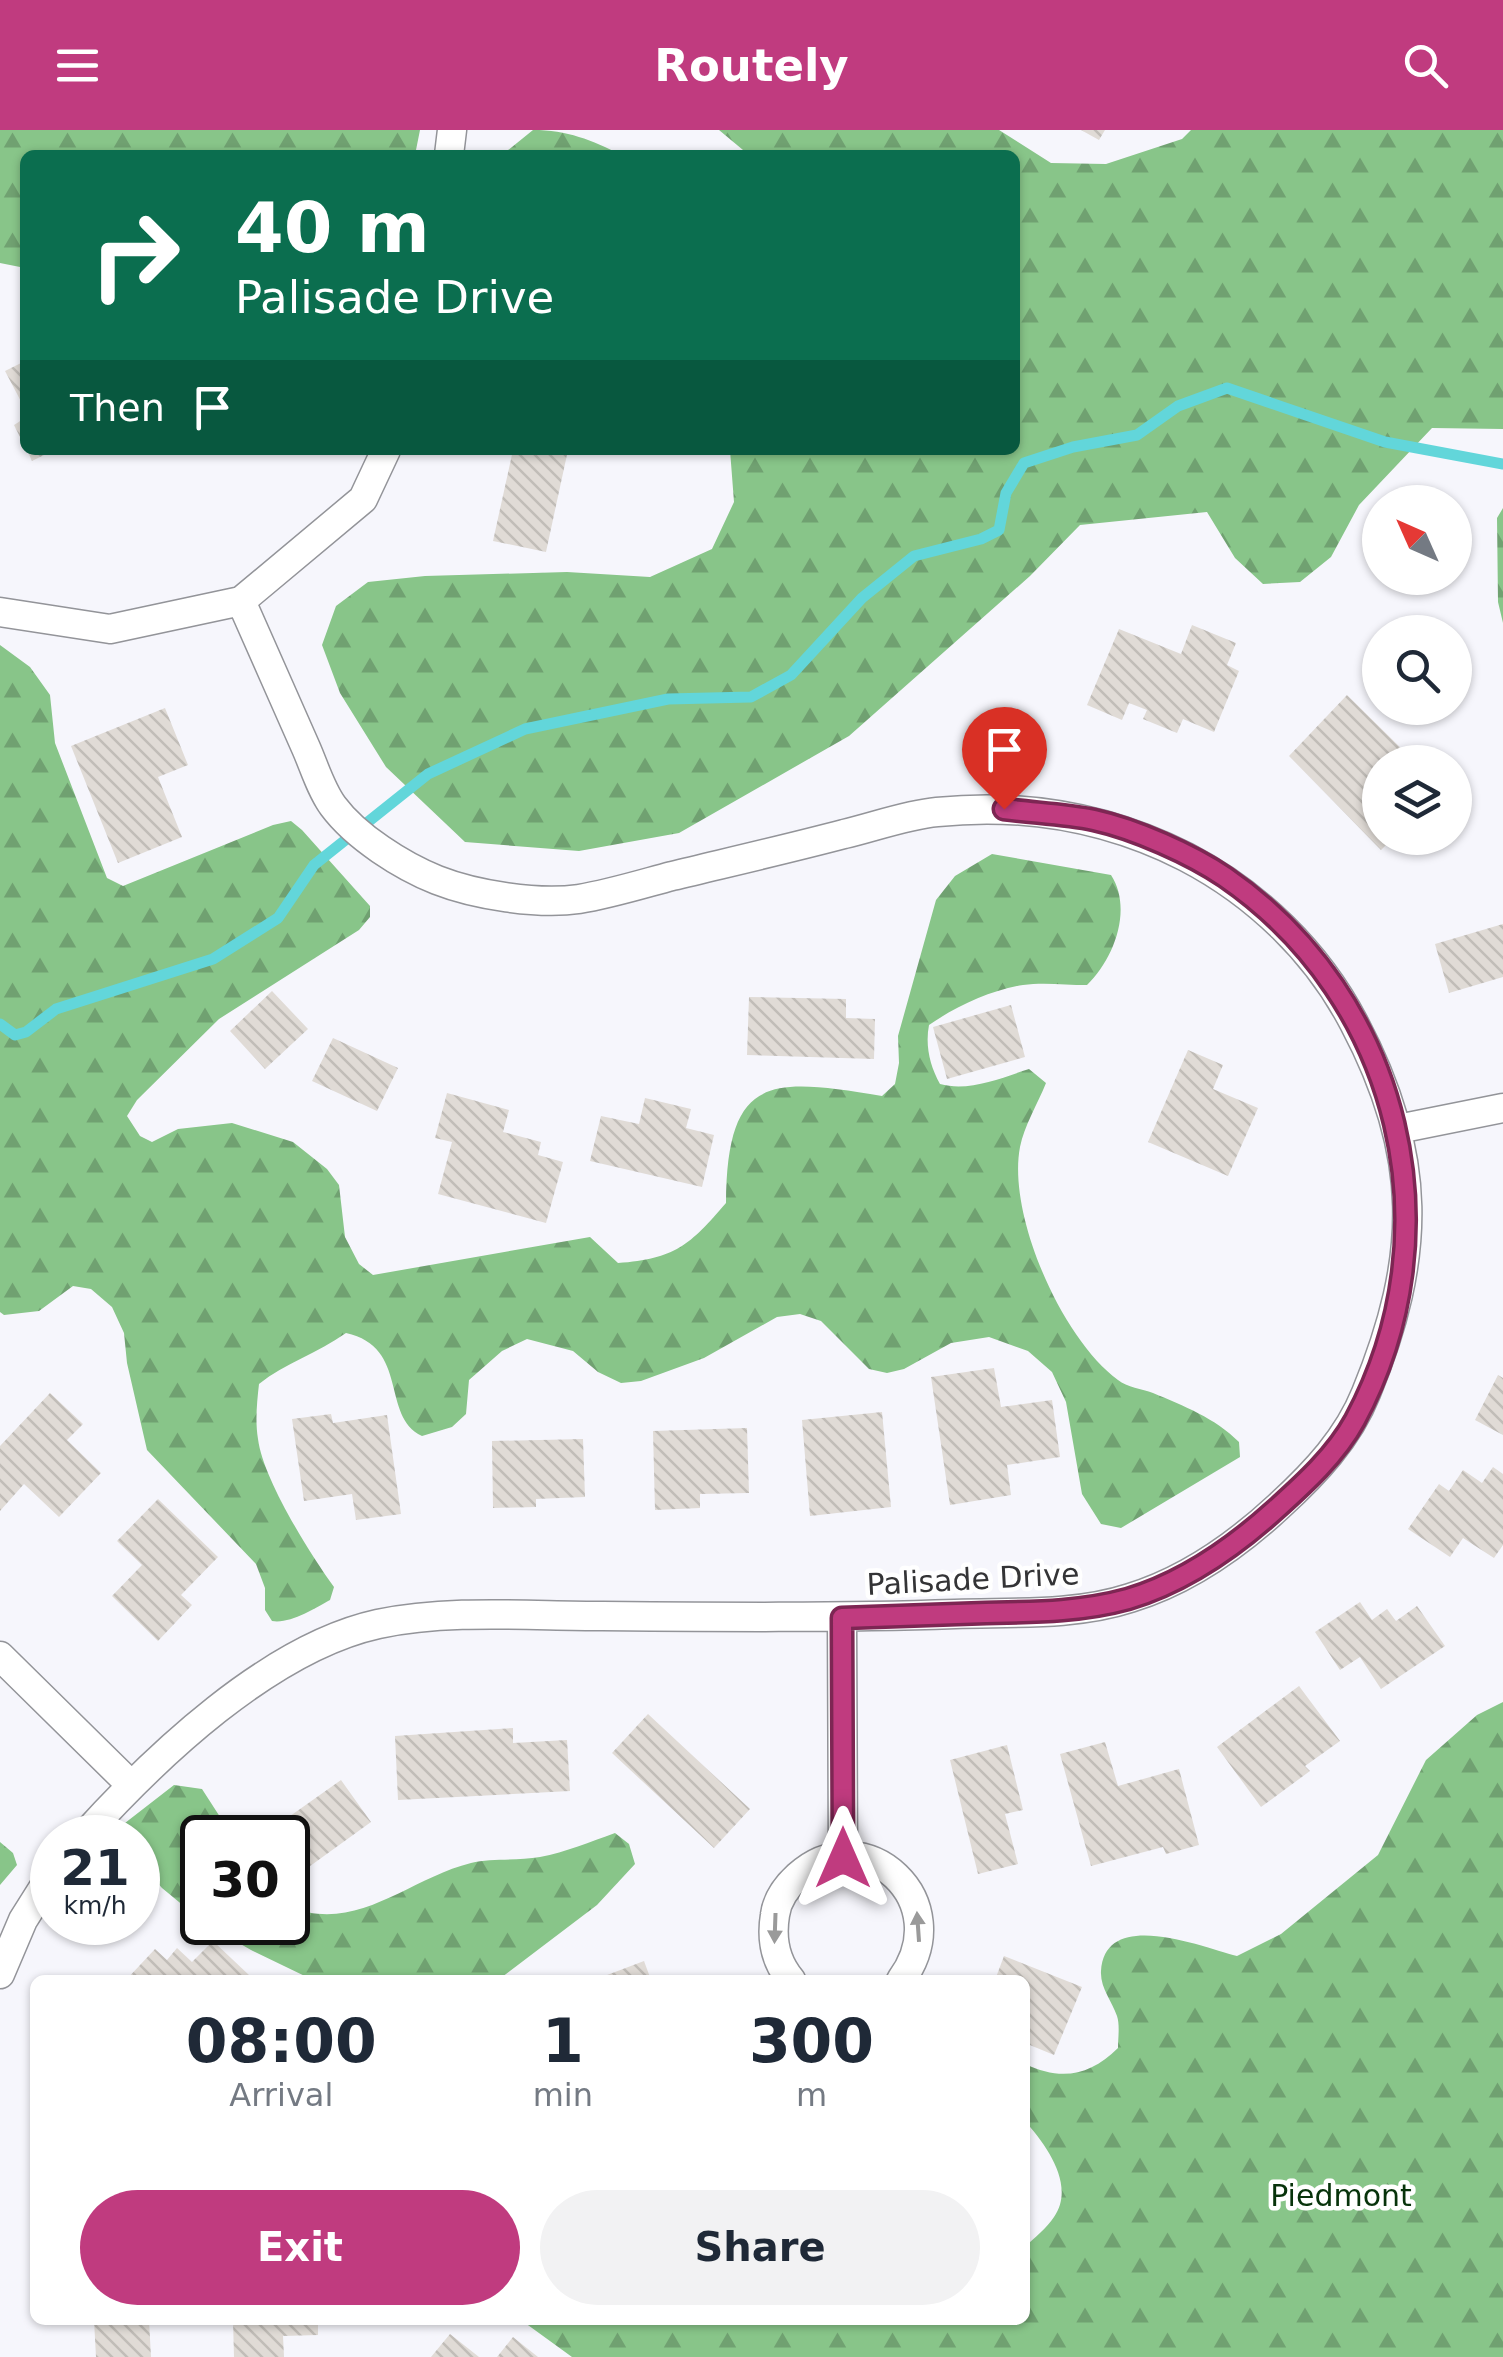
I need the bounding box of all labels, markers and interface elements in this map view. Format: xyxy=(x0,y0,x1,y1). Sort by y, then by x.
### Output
icon: menu xyxy=(50,38,105,93)
icon: search xyxy=(1398,38,1453,93)
text: Routely xyxy=(654,39,849,92)
text: 40 m xyxy=(235,187,430,269)
icon: right xyxy=(70,190,200,320)
text: Palisade Drive xyxy=(235,271,554,324)
icon: arrive xyxy=(185,380,240,435)
text: Then xyxy=(70,386,165,430)
north arrow xyxy=(1362,485,1472,595)
map controls xyxy=(1362,485,1472,855)
button: search xyxy=(1362,615,1472,725)
pin xyxy=(962,707,1047,810)
icon: arrive xyxy=(977,722,1032,777)
button: layers xyxy=(1362,745,1472,855)
street label: Palisade Drive xyxy=(866,1556,1080,1602)
position arrow xyxy=(791,1806,895,1910)
speed limit sign: 30 xyxy=(180,1815,310,1945)
text: 21 xyxy=(60,1839,130,1897)
text: km/h xyxy=(63,1891,127,1920)
one-way arrow xyxy=(910,1911,926,1942)
one-way arrow xyxy=(766,1913,782,1944)
text: 08:00 xyxy=(186,2006,377,2076)
text: 1 xyxy=(542,2006,584,2076)
text: 300 xyxy=(749,2006,874,2076)
text: Arrival xyxy=(229,2076,333,2114)
text: min xyxy=(533,2076,593,2114)
text: m xyxy=(796,2076,827,2114)
park label: Piedmont xyxy=(1270,2178,1412,2213)
button: Exit xyxy=(80,2190,520,2305)
button: Share xyxy=(540,2190,980,2305)

